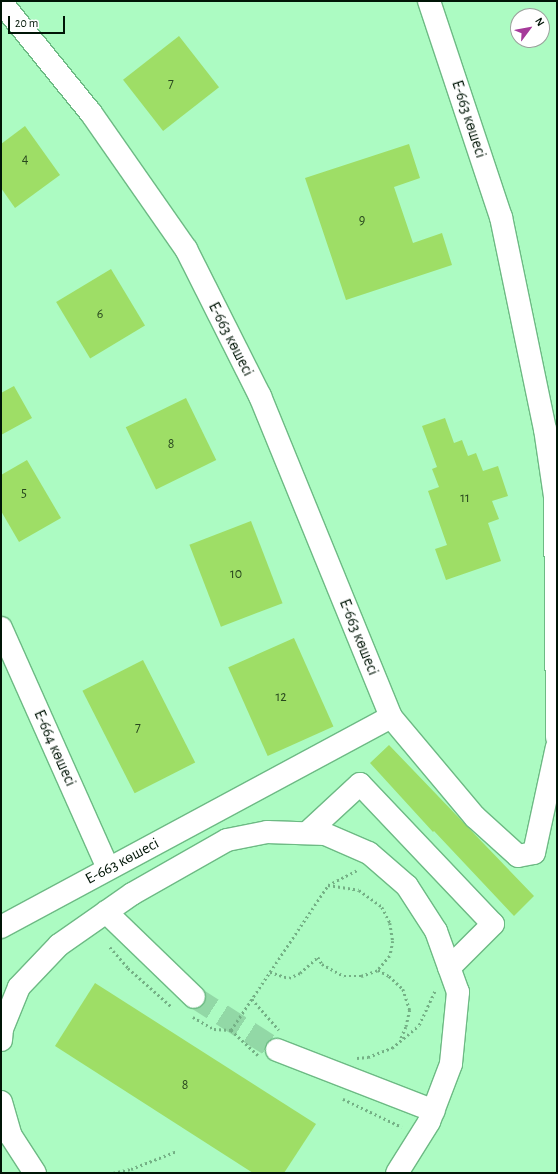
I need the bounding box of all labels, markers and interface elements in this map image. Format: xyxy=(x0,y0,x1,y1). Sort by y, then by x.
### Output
scale bar xyxy=(10,8,67,34)
north arrow xyxy=(510,8,550,48)
text: N xyxy=(533,16,546,28)
text: 20 m xyxy=(15,17,38,29)
house number: 7 xyxy=(168,75,174,91)
street label: Е-663 көшесі xyxy=(447,78,491,160)
house number: 4 xyxy=(22,151,28,167)
house number: 9 xyxy=(359,212,365,228)
street label: Е-663 көшесі xyxy=(204,299,258,379)
house number: 6 xyxy=(97,306,103,322)
house number: 8 xyxy=(168,436,174,452)
house number: 5 xyxy=(21,485,27,501)
house number: 11 xyxy=(460,490,470,506)
house number: 10 xyxy=(230,566,242,582)
street label: Е-663 көшесі xyxy=(335,596,383,678)
house number: 12 xyxy=(275,689,287,705)
street label: Е-664 көшесі xyxy=(30,707,80,789)
house number: 7 xyxy=(135,719,141,735)
street label: Е-663 көшесі xyxy=(82,834,162,888)
house number: 8 xyxy=(182,1077,188,1093)

